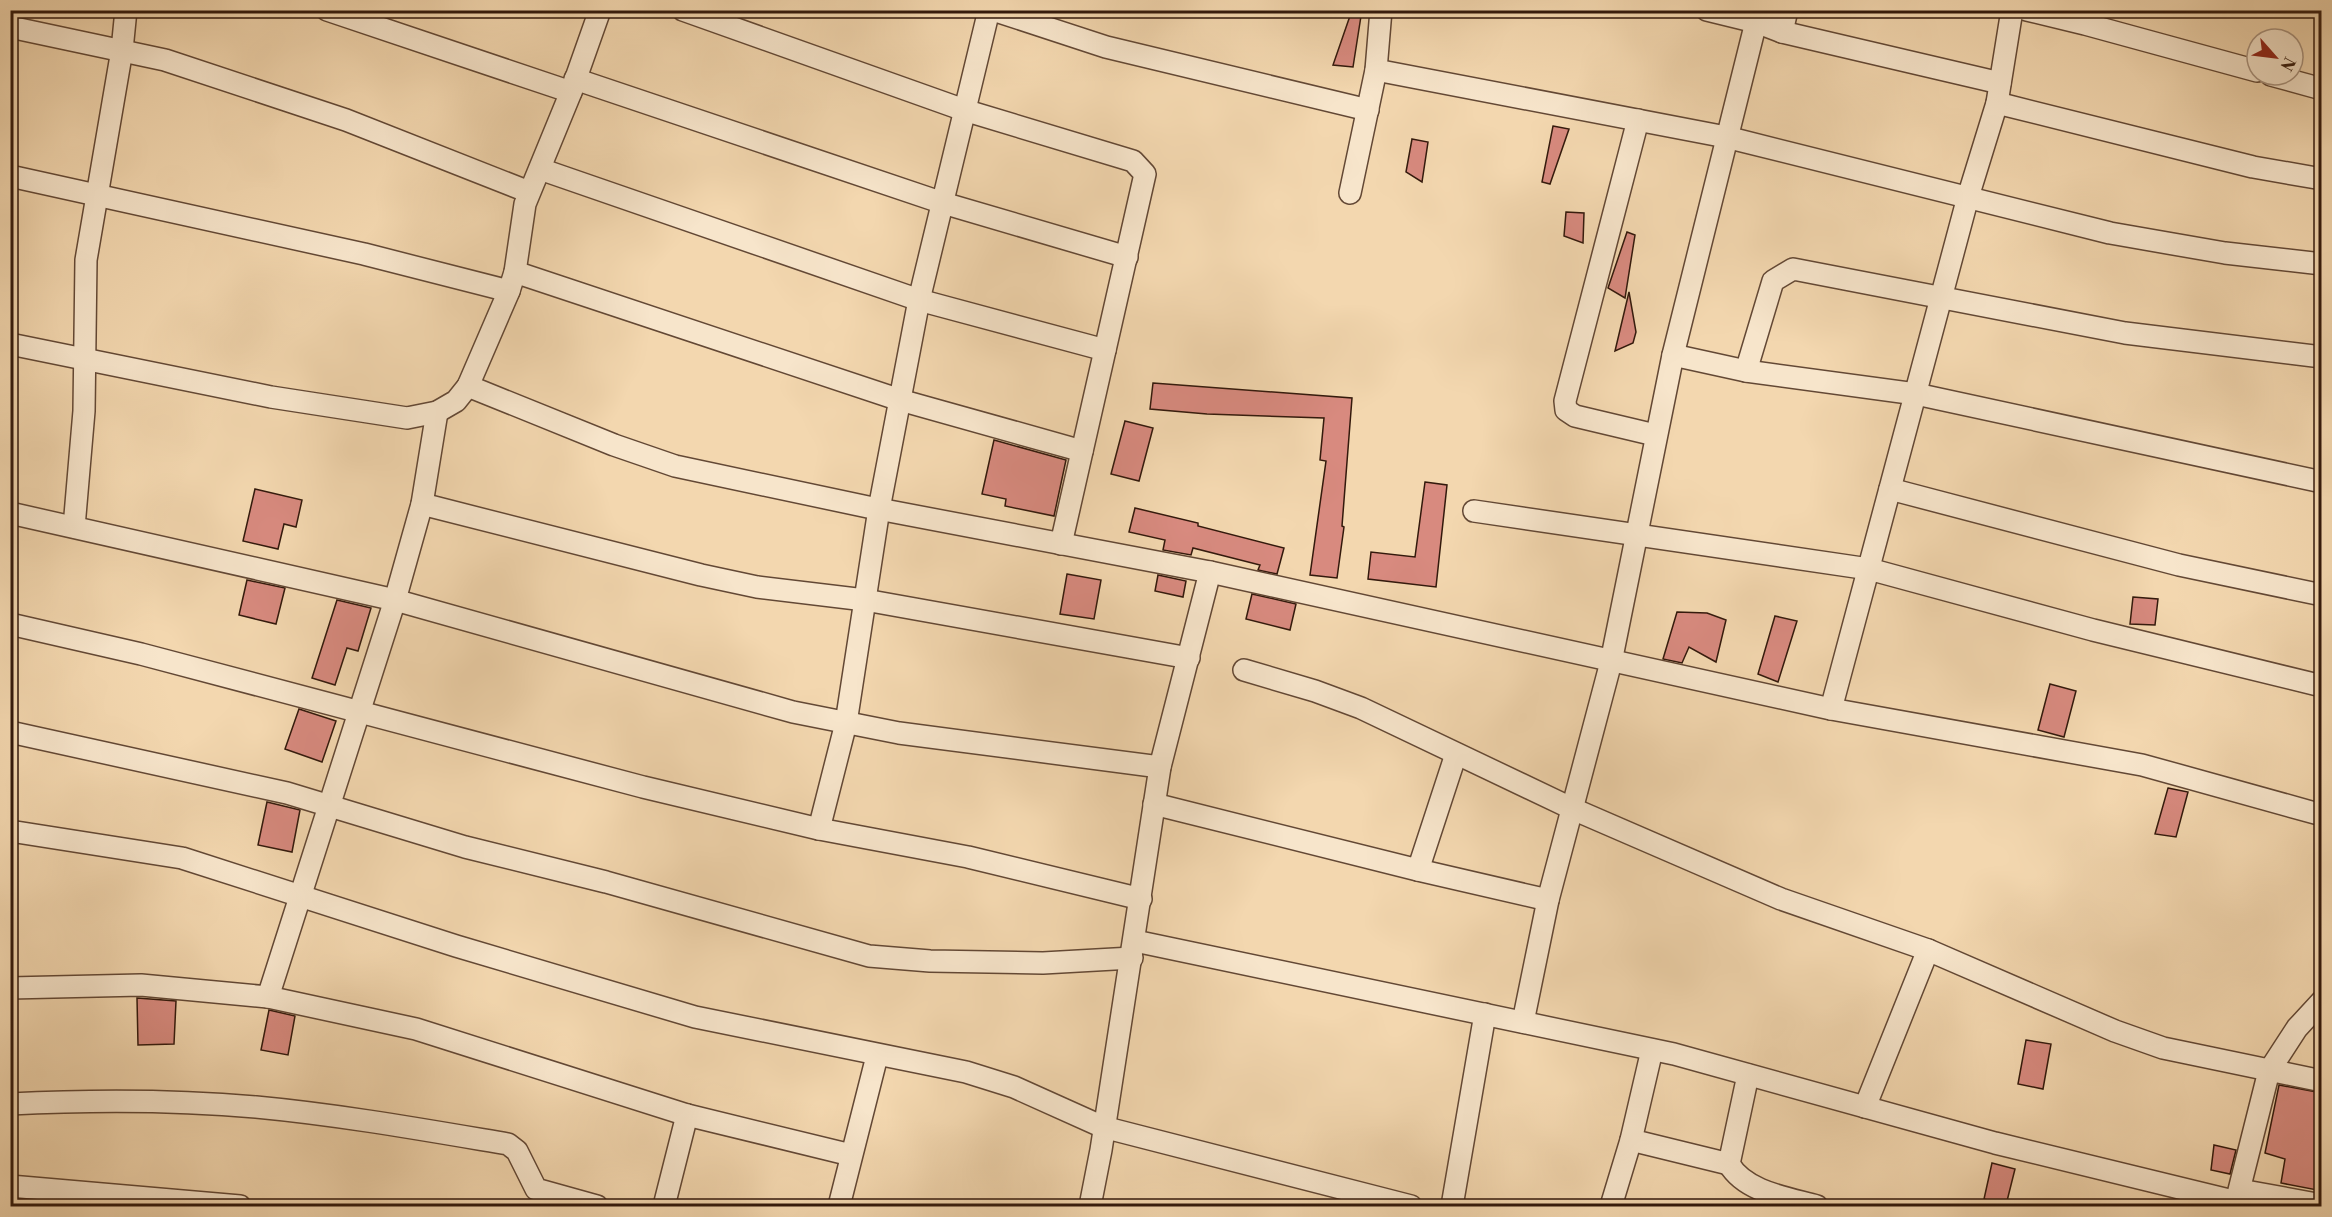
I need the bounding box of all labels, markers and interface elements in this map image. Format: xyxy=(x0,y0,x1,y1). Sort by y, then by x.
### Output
north arrow xyxy=(2245,27,2305,87)
text: N xyxy=(2275,53,2299,74)

